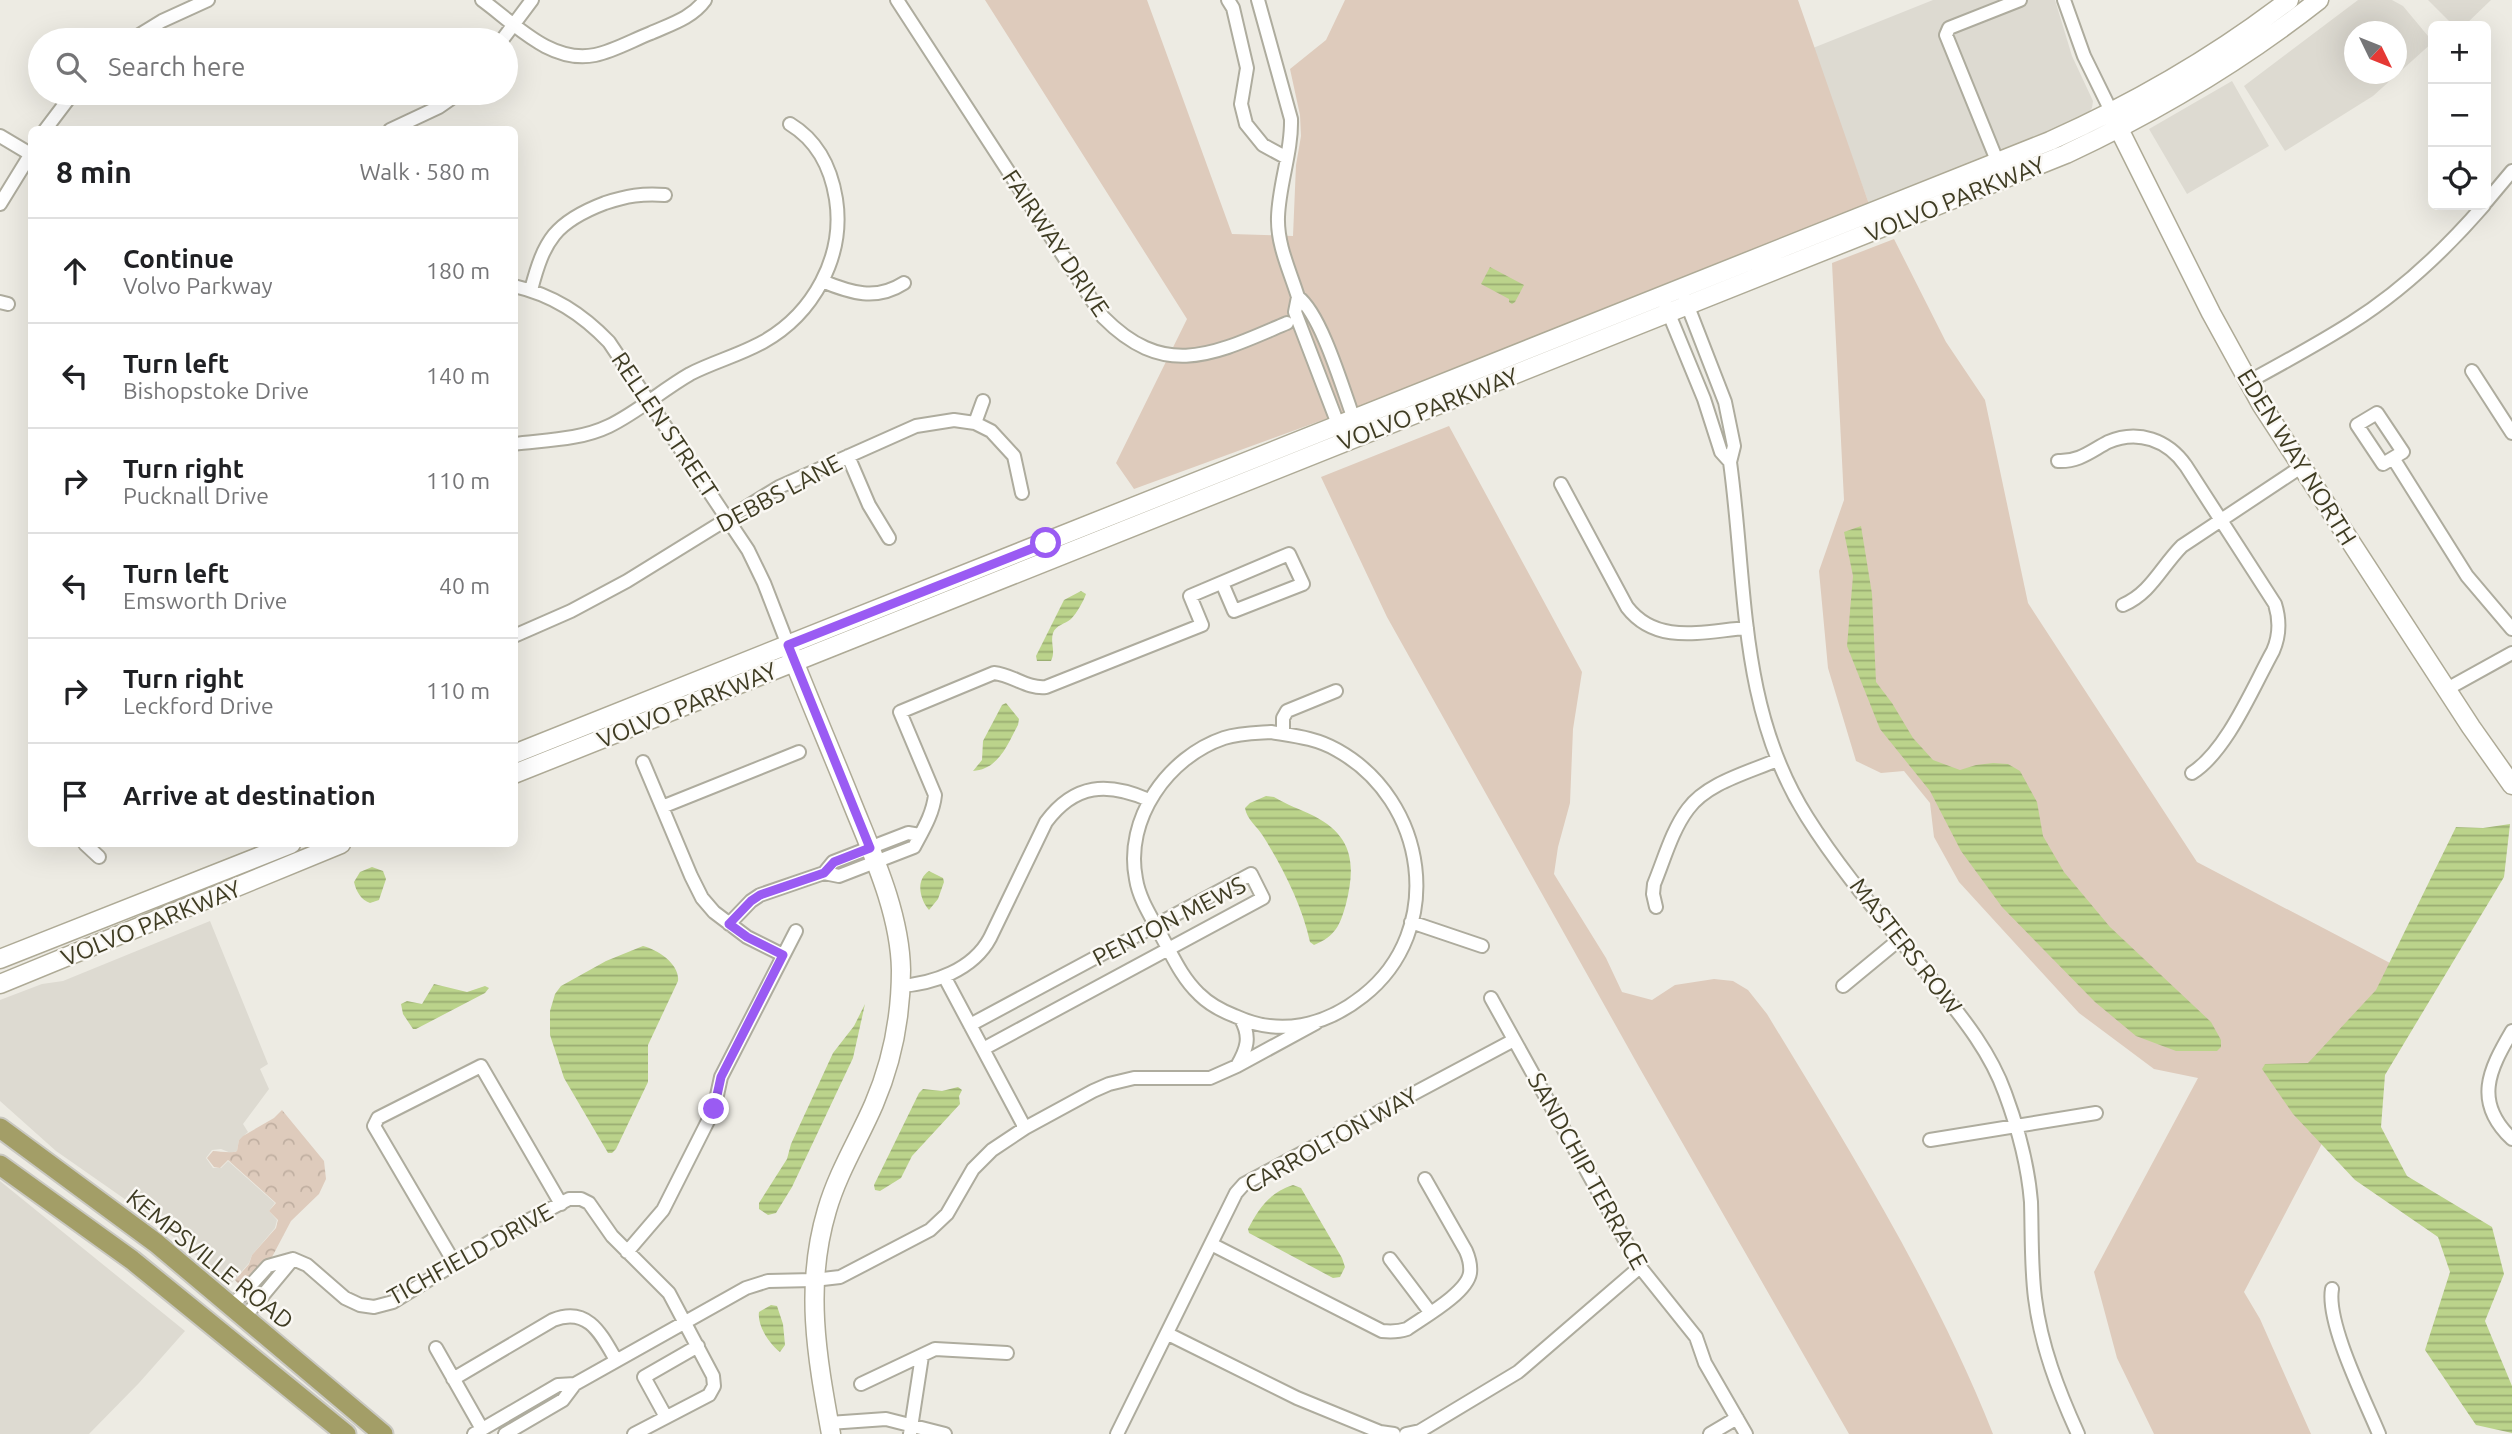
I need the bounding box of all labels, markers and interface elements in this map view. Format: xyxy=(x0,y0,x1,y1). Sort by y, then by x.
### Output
north arrow xyxy=(2344,21,2407,84)
map controls xyxy=(2428,21,2491,210)
button: + xyxy=(2428,21,2491,84)
search box xyxy=(28,28,518,105)
icon: search xyxy=(52,48,90,86)
text: Search here xyxy=(108,52,245,81)
button: − xyxy=(2428,84,2491,147)
button: locate xyxy=(2428,147,2491,210)
street label: VOLVO PARKWAY xyxy=(1861,151,2049,247)
text: 8 min xyxy=(56,155,132,189)
text: Walk · 580 m xyxy=(359,159,490,184)
street label: FAIRWAY DRIVE xyxy=(997,165,1115,321)
text: Continue xyxy=(123,244,234,273)
icon: ahead xyxy=(56,252,94,290)
text: 180 m xyxy=(426,258,490,283)
text: Volvo Parkway xyxy=(123,273,273,298)
street label: RELLEN STREET xyxy=(606,347,724,503)
text: Turn left xyxy=(123,349,229,378)
icon: left xyxy=(56,357,94,395)
street label: VOLVO PARKWAY xyxy=(1334,362,1522,456)
text: 140 m xyxy=(426,363,490,388)
street label: EDEN WAY NORTH xyxy=(2232,364,2362,550)
text: Bishopstoke Drive xyxy=(123,378,309,403)
street label: DEBBS LANE xyxy=(712,449,846,537)
text: Turn right xyxy=(123,454,244,483)
icon: right xyxy=(56,462,94,500)
text: 110 m xyxy=(426,468,490,493)
text: Pucknall Drive xyxy=(123,483,269,508)
route start xyxy=(1030,527,1061,558)
text: Turn left xyxy=(123,559,229,588)
icon: left xyxy=(56,567,94,605)
text: 40 m xyxy=(439,573,490,598)
text: Emsworth Drive xyxy=(123,588,288,613)
street label: VOLVO PARKWAY xyxy=(593,657,781,753)
text: Turn right xyxy=(123,664,244,693)
icon: right xyxy=(56,672,94,710)
text: 110 m xyxy=(426,678,490,703)
text: Leckford Drive xyxy=(123,693,274,718)
icon: arrive xyxy=(56,777,94,815)
text: Arrive at destination xyxy=(123,781,376,810)
street label: PENTON MEWS xyxy=(1088,871,1250,971)
street label: MASTERS ROW xyxy=(1845,873,1967,1019)
street label: VOLVO PARKWAY xyxy=(57,875,245,971)
street label: SANDCHIP TERRACE xyxy=(1523,1068,1653,1274)
street label: CARROLTON WAY xyxy=(1240,1081,1422,1199)
route end xyxy=(698,1093,729,1124)
street label: KEMPSVILLE ROAD xyxy=(121,1184,299,1334)
street label: TICHFIELD DRIVE xyxy=(383,1197,557,1311)

